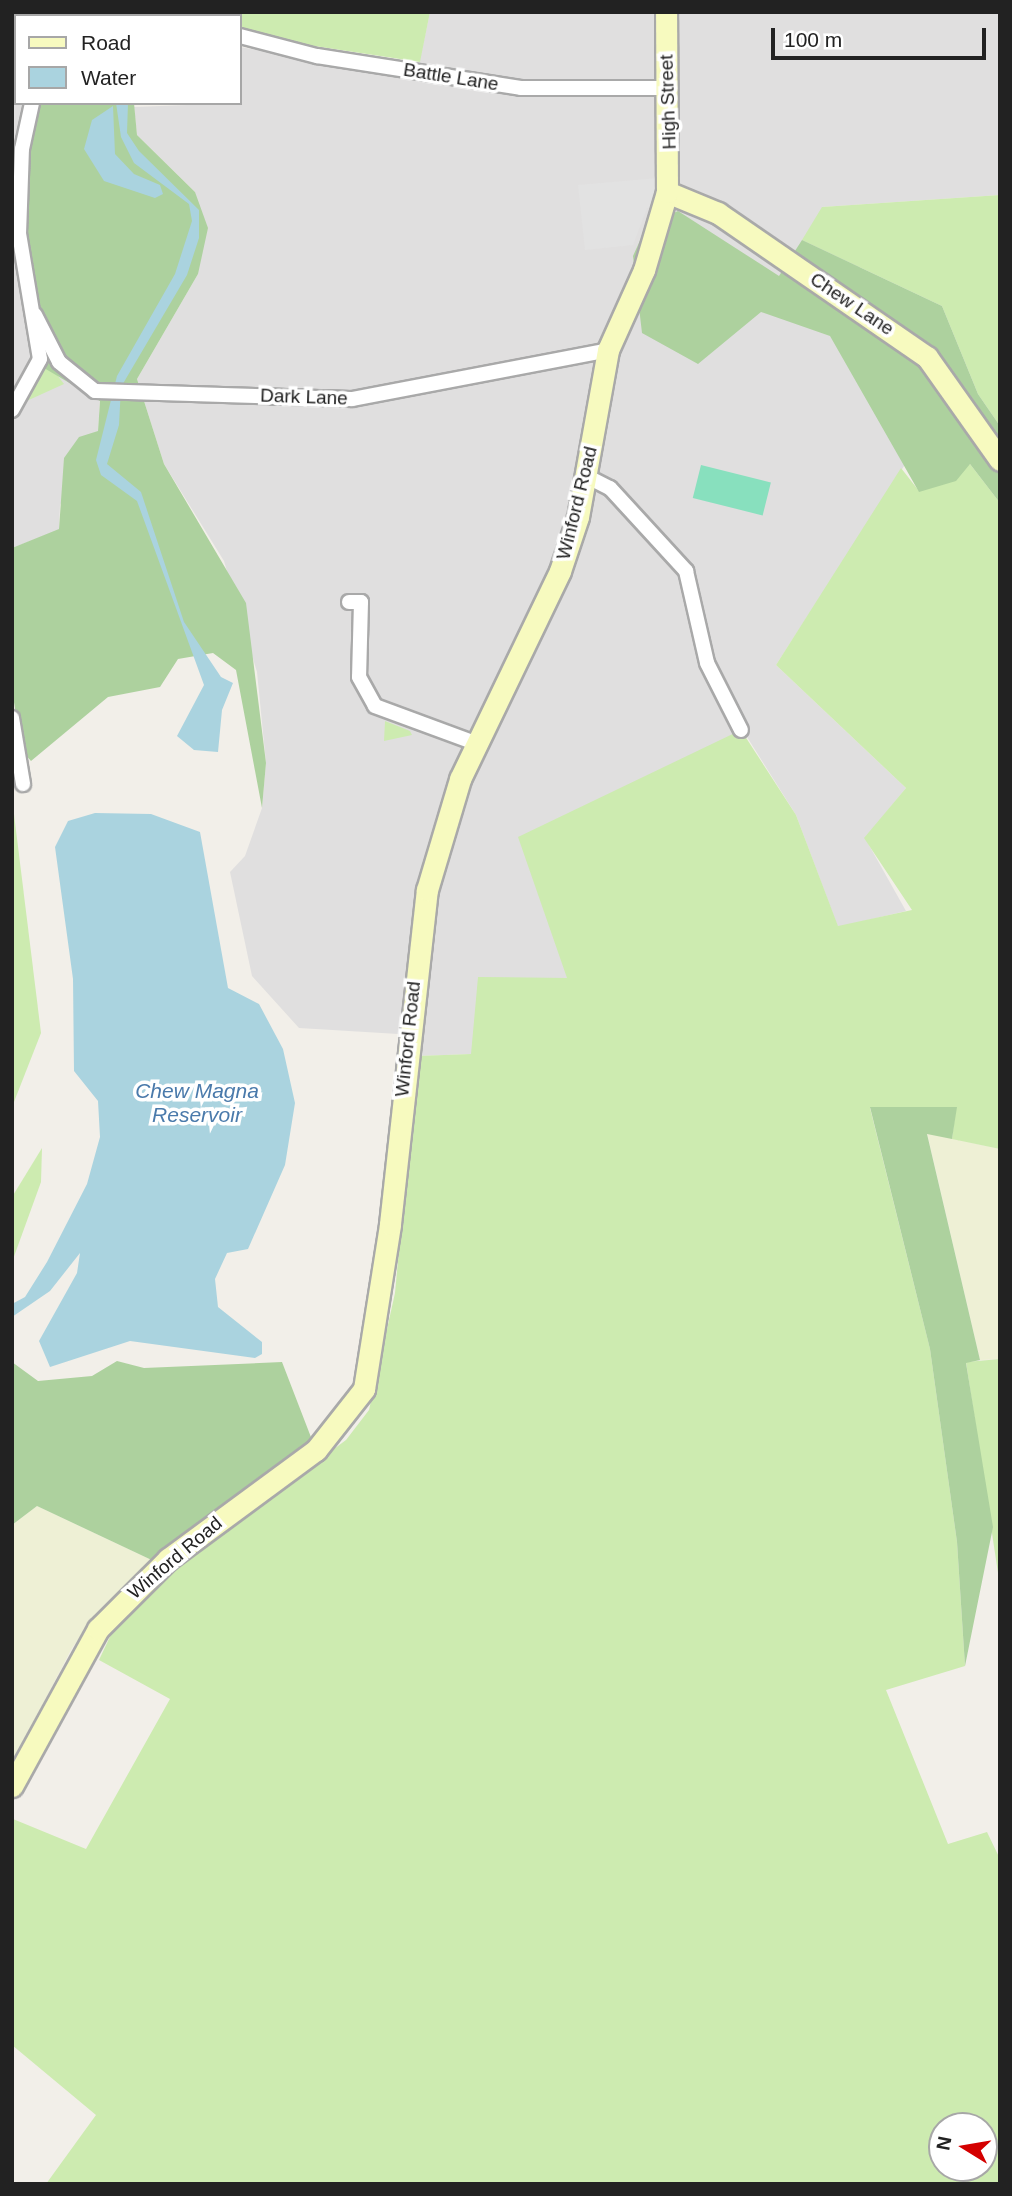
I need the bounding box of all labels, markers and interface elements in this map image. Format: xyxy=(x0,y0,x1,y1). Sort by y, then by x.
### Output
legend xyxy=(14,14,242,105)
scale bar xyxy=(774,14,989,58)
text: 100 m xyxy=(784,28,842,51)
text: Road xyxy=(81,31,131,54)
street label: High Street xyxy=(655,54,681,150)
street label: Battle Lane xyxy=(402,58,500,96)
text: Water xyxy=(81,66,136,89)
street label: Chew Lane xyxy=(806,268,898,340)
street label: Dark Lane xyxy=(260,384,348,410)
street label: Winford Road xyxy=(552,444,602,562)
street label: Winford Road xyxy=(391,980,425,1098)
water label: Chew Magna Reservoir xyxy=(135,1078,259,1128)
street label: Winford Road xyxy=(123,1512,227,1604)
north arrow xyxy=(928,2112,998,2182)
text: N xyxy=(932,2135,955,2152)

